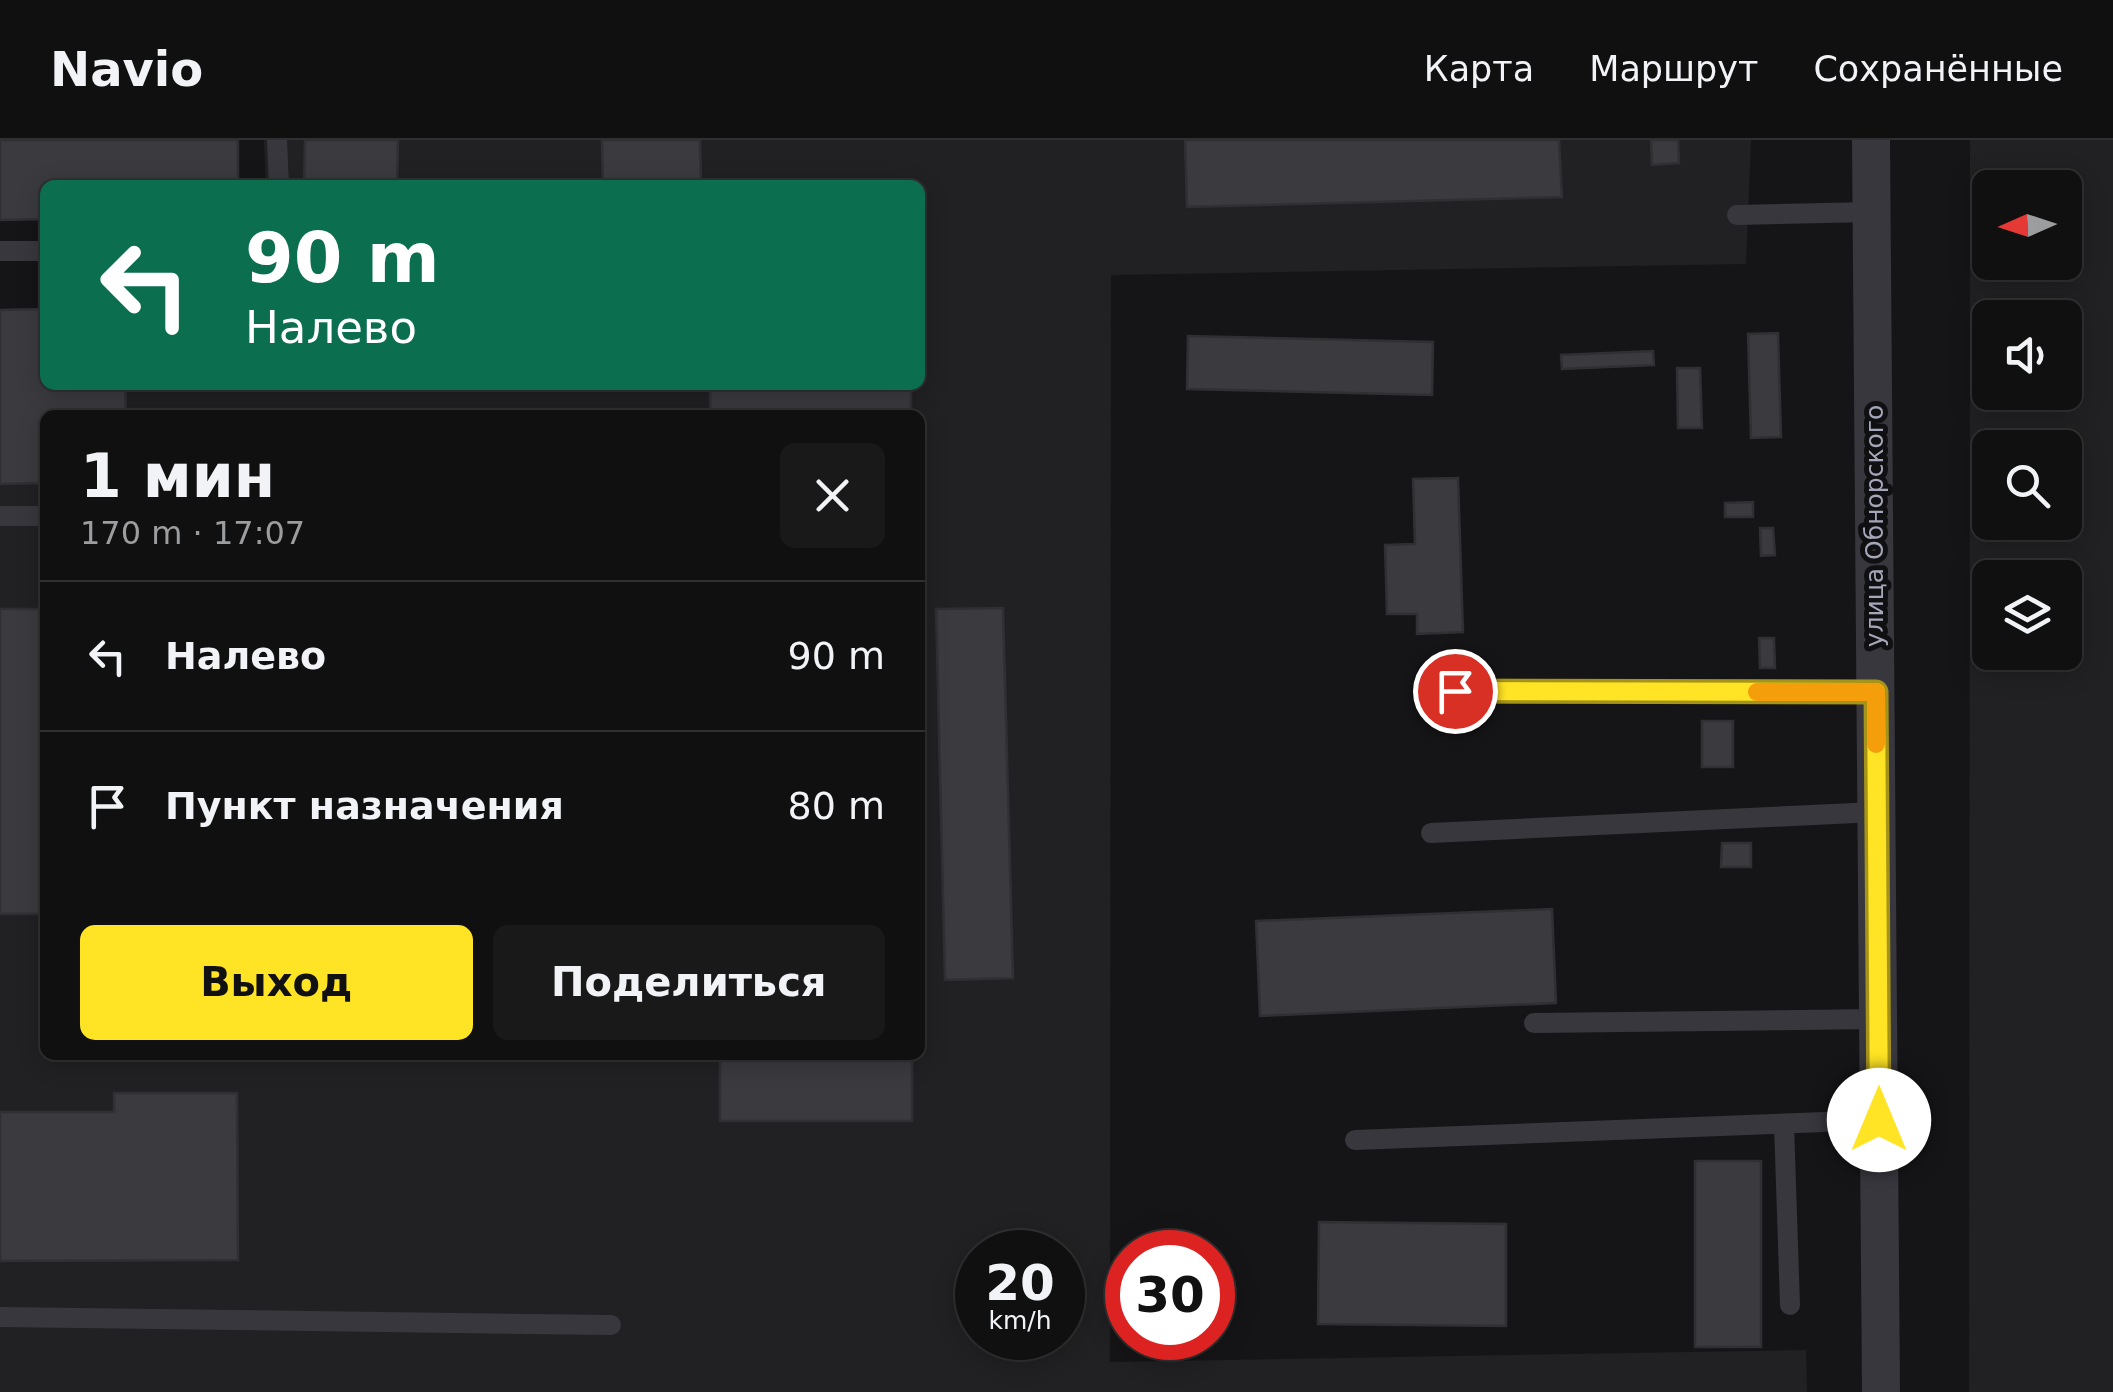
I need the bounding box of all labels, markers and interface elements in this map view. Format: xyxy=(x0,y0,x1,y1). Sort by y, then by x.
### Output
text: Navio xyxy=(50,41,203,97)
text: Карта xyxy=(1424,49,1534,89)
text: Маршрут xyxy=(1589,49,1758,89)
text: Сохранённые xyxy=(1813,49,2063,89)
north arrow xyxy=(1972,170,2082,280)
map controls xyxy=(1972,170,2082,670)
text: 90 m xyxy=(245,217,440,299)
icon: left xyxy=(80,220,210,350)
button: sound xyxy=(1972,300,2082,410)
text: Налево xyxy=(245,301,417,354)
street label: улица Обнорского xyxy=(1860,405,1889,647)
button: search xyxy=(1972,430,2082,540)
text: 1 мин xyxy=(80,441,275,511)
button: close xyxy=(780,443,885,548)
text: 170 m · 17:07 xyxy=(80,514,305,552)
button: layers xyxy=(1972,560,2082,670)
icon: left xyxy=(80,629,135,684)
text: Налево xyxy=(165,634,326,678)
text: 90 m xyxy=(788,634,885,678)
pin xyxy=(1413,649,1498,734)
icon: arrive xyxy=(1428,664,1483,719)
icon: arrive xyxy=(80,779,135,834)
text: Пункт назначения xyxy=(165,784,564,828)
text: 80 m xyxy=(788,784,885,828)
button: Выход xyxy=(80,925,473,1040)
button: Поделиться xyxy=(493,925,885,1040)
position arrow xyxy=(1827,1068,1931,1172)
speed limit sign: 30 xyxy=(1105,1230,1235,1360)
text: 20 xyxy=(985,1254,1055,1312)
text: km/h xyxy=(988,1306,1052,1335)

